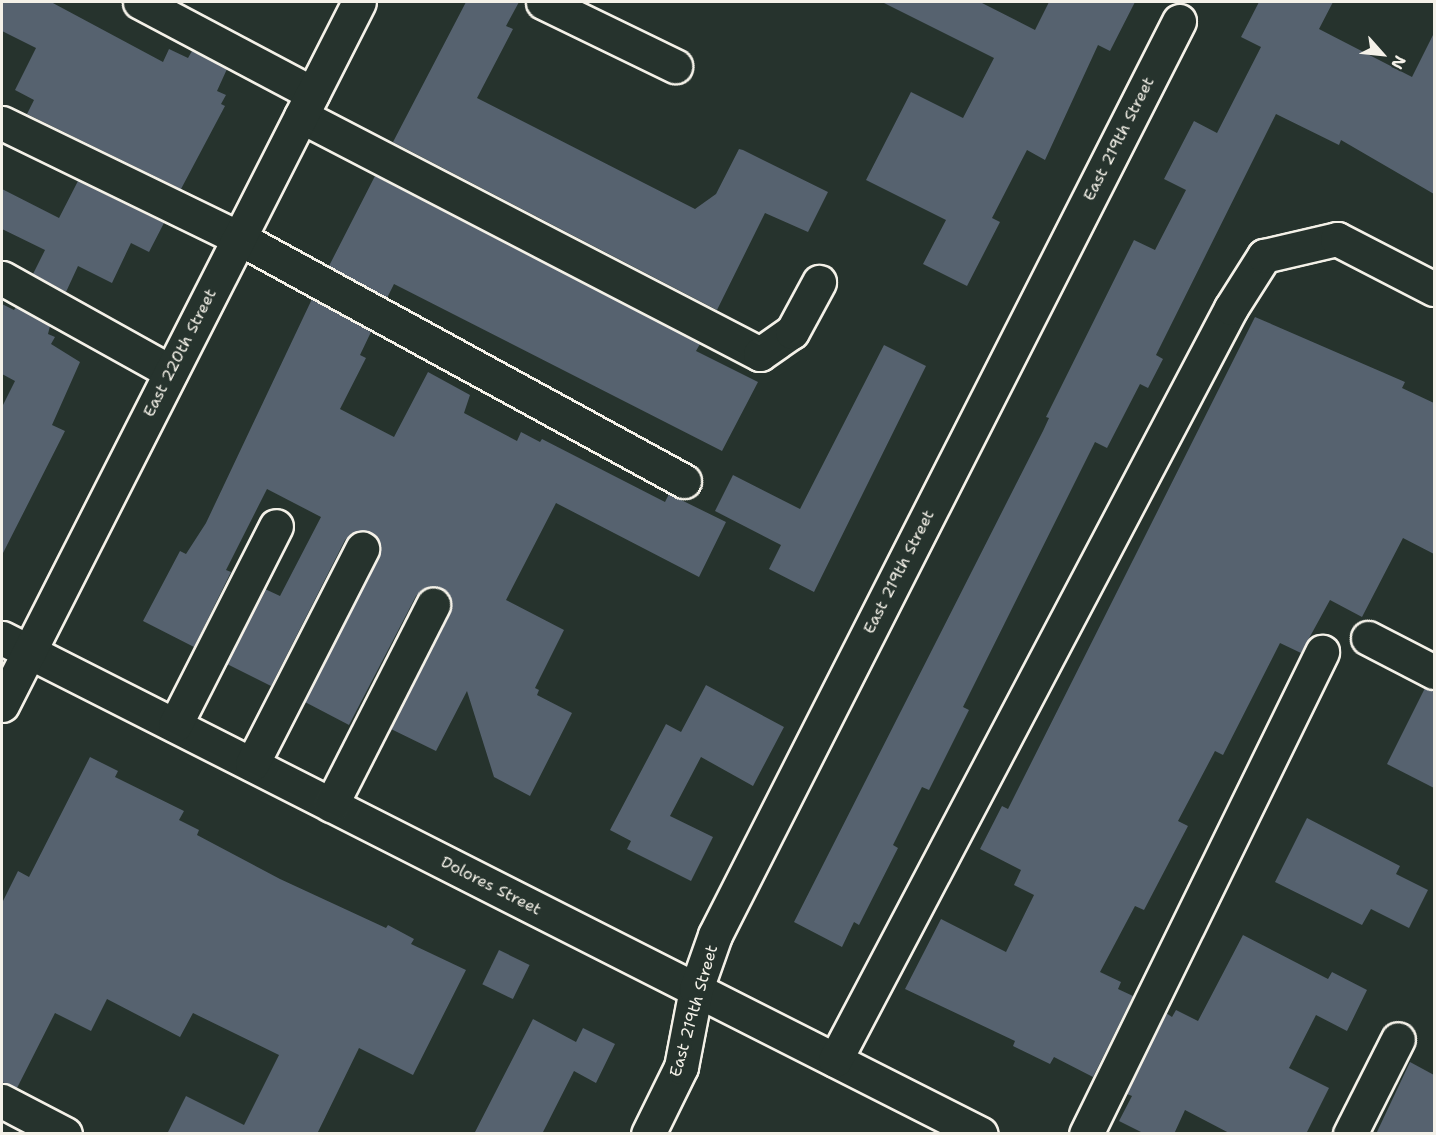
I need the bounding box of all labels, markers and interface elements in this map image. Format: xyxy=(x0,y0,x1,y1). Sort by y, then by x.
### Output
north arrow xyxy=(1352,24,1412,84)
text: N xyxy=(1386,52,1411,73)
street label: East 219th Street xyxy=(1080,74,1158,204)
street label: East 220th Street xyxy=(139,286,221,420)
street label: East 219th Street xyxy=(860,507,938,637)
street label: Dolores Street xyxy=(438,852,544,920)
street label: East 219th Street xyxy=(666,943,722,1079)

